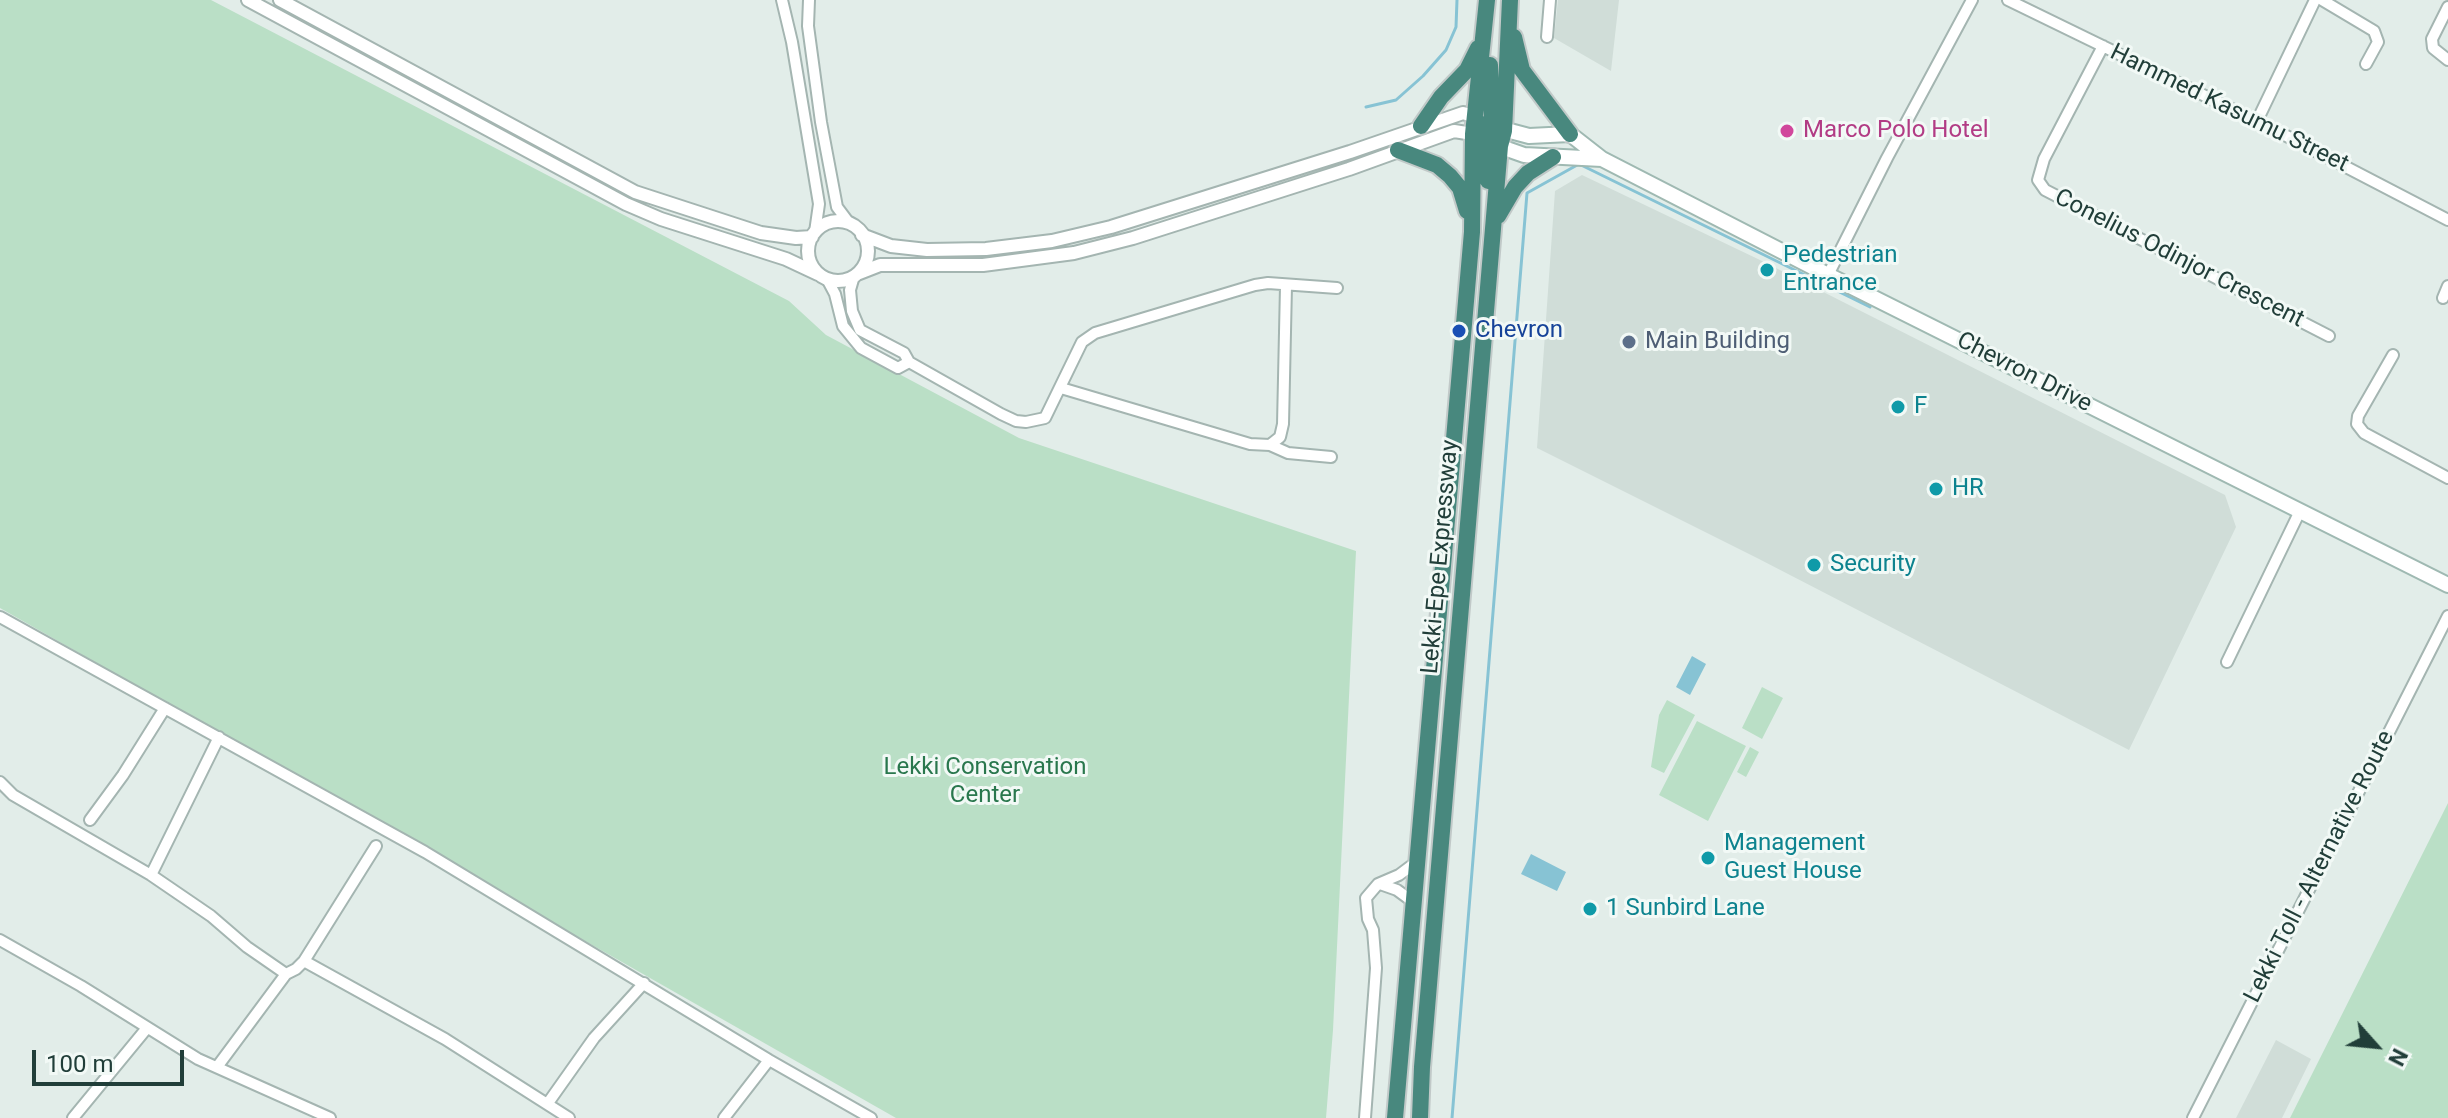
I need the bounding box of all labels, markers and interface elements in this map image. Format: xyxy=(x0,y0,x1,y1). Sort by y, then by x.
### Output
street label: Hammed Kasumu Street xyxy=(2105,39,2353,179)
place label: Marco Polo Hotel xyxy=(1803,117,1988,145)
marker: Marco Polo Hotel xyxy=(1778,122,1796,140)
street label: Conelius Odinjor Crescent xyxy=(2049,183,2309,335)
place label: Pedestrian Entrance xyxy=(1783,242,1897,298)
marker: Pedestrian Entrance xyxy=(1758,261,1776,279)
place label: Chevron xyxy=(1475,317,1563,345)
marker: Chevron xyxy=(1450,322,1468,340)
street label: Chevron Drive xyxy=(1952,327,2096,419)
place label: Main Building xyxy=(1645,328,1790,356)
marker: Main Building xyxy=(1620,333,1638,351)
place label: F xyxy=(1914,393,1927,421)
marker: F xyxy=(1889,398,1907,416)
street label: Lekki-Epe Expressway xyxy=(1416,439,1466,675)
place label: HR xyxy=(1952,475,1984,503)
marker: HR xyxy=(1927,480,1945,498)
place label: Security xyxy=(1830,551,1916,579)
marker: Security xyxy=(1805,556,1823,574)
street label: Lekki Toll - Alternative Route xyxy=(2239,726,2401,1008)
park label: Lekki Conservation Center xyxy=(884,754,1086,810)
place label: Management Guest House xyxy=(1724,830,1865,886)
marker: Management Guest House xyxy=(1699,849,1717,867)
place label: 1 Sunbird Lane xyxy=(1606,895,1765,923)
marker: 1 Sunbird Lane xyxy=(1581,900,1599,918)
north arrow xyxy=(2336,1006,2416,1086)
scale bar xyxy=(36,1034,188,1084)
text: N xyxy=(2383,1045,2412,1070)
text: 100 m xyxy=(46,1050,113,1078)

